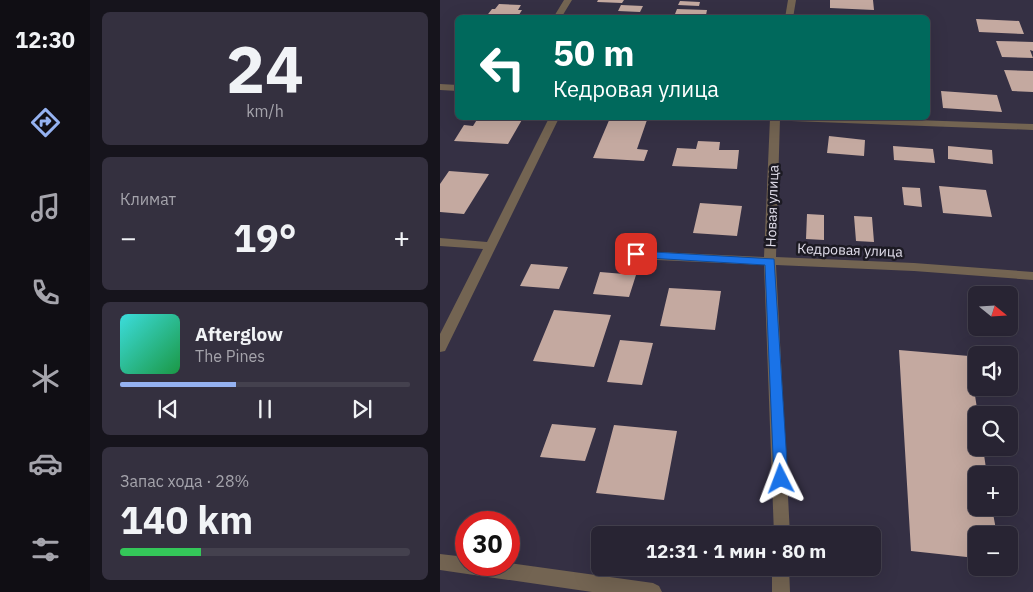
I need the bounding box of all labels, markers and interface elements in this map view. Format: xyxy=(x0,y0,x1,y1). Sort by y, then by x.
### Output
text: 12:30 xyxy=(15,25,75,54)
text: 24 xyxy=(226,26,304,111)
text: 50 m xyxy=(553,30,635,76)
icon: left xyxy=(470,35,535,100)
text: Кедровая улица xyxy=(553,74,719,103)
text: km/h xyxy=(246,101,284,121)
icon: directions xyxy=(28,105,63,140)
street label: Новая улица xyxy=(762,164,782,248)
text: Климат xyxy=(120,189,176,209)
icon: music xyxy=(28,190,63,225)
text: 19° xyxy=(233,213,297,262)
text: − xyxy=(120,219,137,256)
text: + xyxy=(393,219,410,256)
pin xyxy=(615,233,657,275)
street label: Кедровая улица xyxy=(797,239,904,261)
icon: arrive xyxy=(622,240,650,268)
icon: phone xyxy=(28,275,63,310)
north arrow xyxy=(968,286,1018,336)
map controls xyxy=(968,286,1018,576)
text: Afterglow xyxy=(195,322,283,346)
text: The Pines xyxy=(195,346,265,366)
button: sound xyxy=(968,346,1018,396)
icon: climate xyxy=(28,361,63,396)
icon: previous xyxy=(154,395,182,423)
icon: pause xyxy=(251,395,279,423)
icon: next xyxy=(348,395,376,423)
button: search xyxy=(968,406,1018,456)
icon: car xyxy=(28,446,63,481)
position arrow xyxy=(754,452,806,504)
button: + xyxy=(968,466,1018,516)
text: Запас хода · 28% xyxy=(120,471,249,491)
text: 140 km xyxy=(120,495,253,544)
speed limit sign: 30 xyxy=(455,511,520,576)
button: − xyxy=(968,526,1018,576)
icon: filters xyxy=(28,532,63,567)
text: 12:31 · 1 мин · 80 m xyxy=(646,539,826,563)

